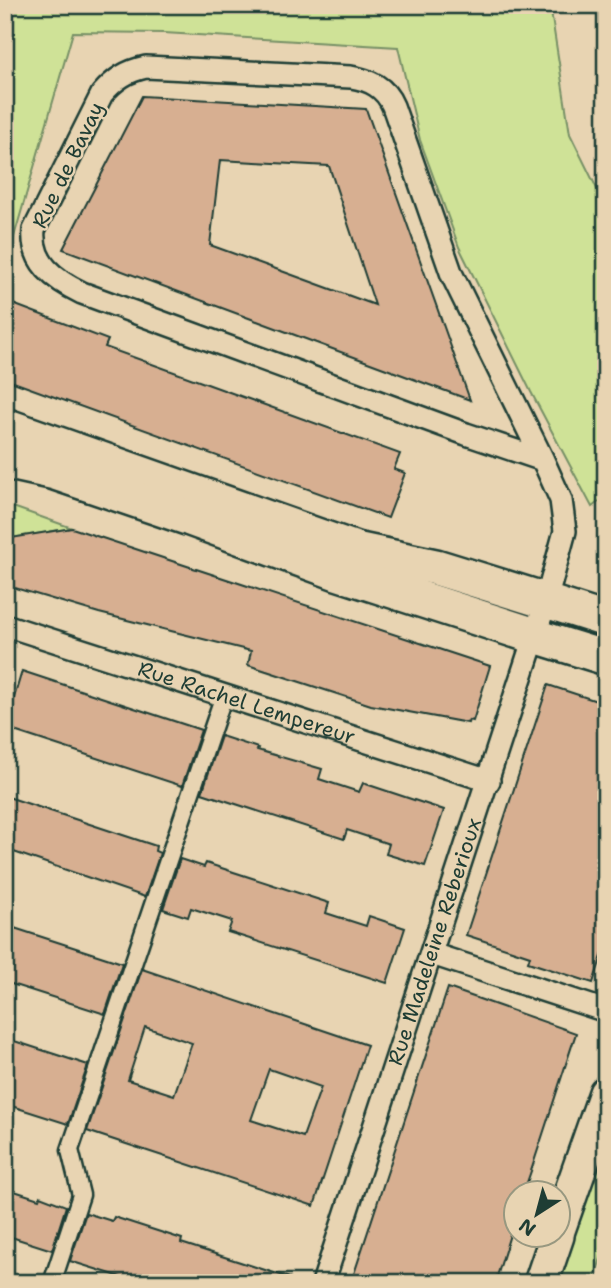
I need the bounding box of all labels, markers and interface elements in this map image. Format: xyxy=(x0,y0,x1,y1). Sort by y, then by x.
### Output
street label: Rue de Bavay xyxy=(25,97,111,233)
street label: Rue Rachel Lempereur xyxy=(134,655,359,751)
street label: Rue Madeleine Reberioux xyxy=(381,815,488,1069)
north arrow xyxy=(503,1180,572,1250)
text: N xyxy=(514,1213,541,1242)

